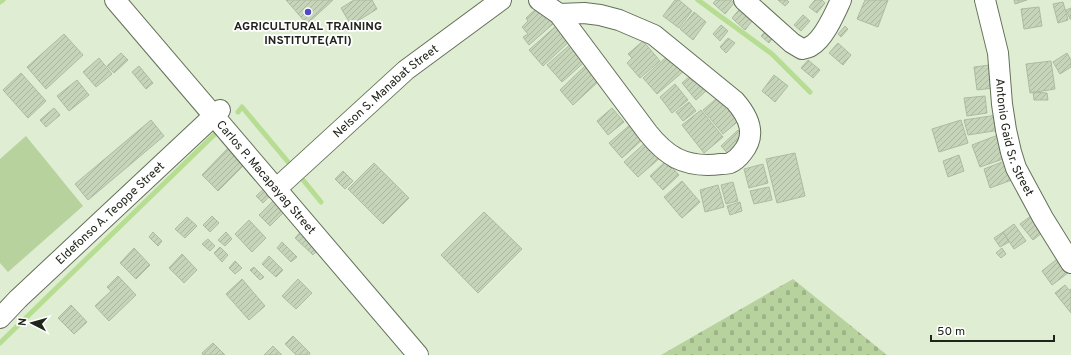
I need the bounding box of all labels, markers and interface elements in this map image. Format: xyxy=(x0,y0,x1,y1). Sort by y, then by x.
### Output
marker: AGRICULTURAL TRAINING INSTITUTE(ATI) xyxy=(303,7,313,17)
place label: AGRICULTURAL TRAINING INSTITUTE(ATI) xyxy=(234,19,382,49)
street label: Nelson S. Manabat Street xyxy=(330,42,442,142)
street label: Antonio Gaid Sr. Street xyxy=(991,78,1037,199)
street label: Carlos P. Macapayag Street xyxy=(212,117,319,238)
street label: Eldefonso A. Teoppe Street xyxy=(53,159,168,269)
north arrow xyxy=(12,303,52,343)
text: N xyxy=(16,317,30,327)
scale bar xyxy=(931,317,1054,343)
text: 50 m xyxy=(937,324,965,340)

